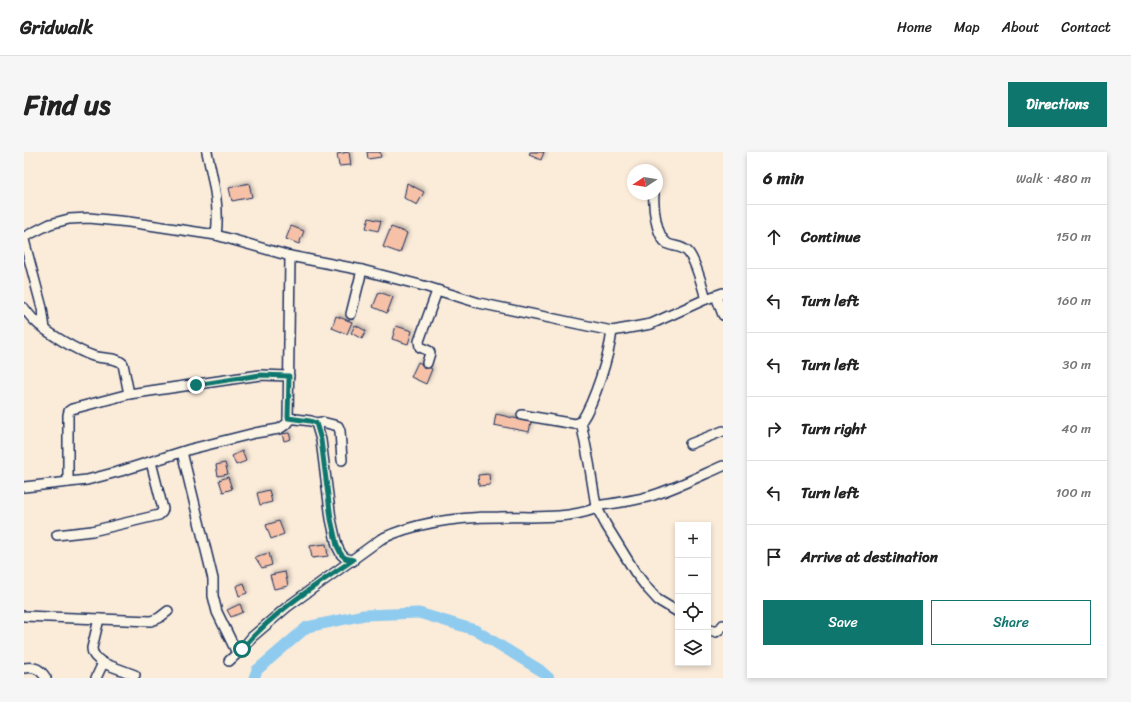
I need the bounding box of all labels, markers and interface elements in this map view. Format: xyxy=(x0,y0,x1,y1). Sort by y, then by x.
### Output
text: Gridwalk xyxy=(20,11,93,44)
text: Home xyxy=(897,15,932,40)
text: Map xyxy=(954,15,980,40)
text: About xyxy=(1002,15,1039,40)
text: Contact xyxy=(1061,15,1111,40)
text: Find us xyxy=(24,80,111,129)
button: Directions xyxy=(1008,82,1107,127)
text: 6 min xyxy=(763,163,804,193)
north arrow xyxy=(627,164,663,200)
text: Walk · 480 m xyxy=(1016,167,1091,190)
text: Continue xyxy=(801,224,861,250)
text: 150 m xyxy=(1056,225,1091,248)
icon: ahead xyxy=(763,226,785,248)
text: Turn left xyxy=(801,288,859,314)
text: 160 m xyxy=(1056,289,1091,312)
icon: left xyxy=(763,290,785,312)
text: Turn left xyxy=(801,352,859,378)
text: 30 m xyxy=(1062,353,1091,376)
icon: left xyxy=(763,354,785,376)
route end xyxy=(187,376,205,394)
text: Turn right xyxy=(801,416,866,442)
text: 40 m xyxy=(1061,417,1091,440)
icon: right xyxy=(763,418,785,440)
text: Turn left xyxy=(801,480,859,506)
text: 100 m xyxy=(1056,481,1091,504)
icon: left xyxy=(763,482,785,504)
map controls xyxy=(675,522,711,666)
button: + xyxy=(675,522,711,558)
text: Arrive at destination xyxy=(801,544,938,570)
icon: arrive xyxy=(763,546,785,568)
button: − xyxy=(675,558,711,594)
button: locate xyxy=(675,594,711,630)
button: Save xyxy=(763,600,923,645)
button: Share xyxy=(931,600,1091,645)
button: layers xyxy=(675,630,711,666)
route start xyxy=(233,640,251,658)

